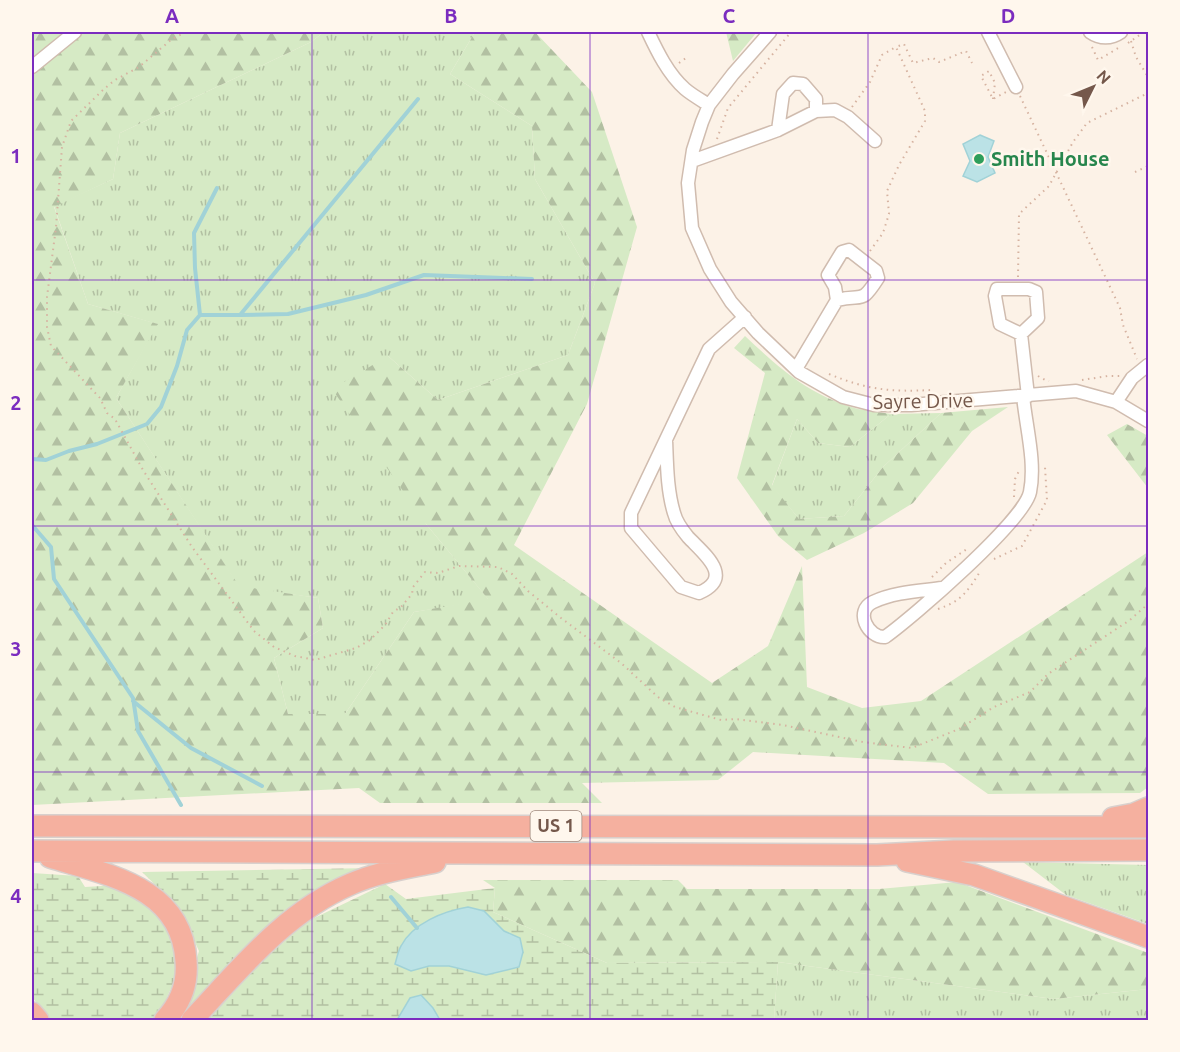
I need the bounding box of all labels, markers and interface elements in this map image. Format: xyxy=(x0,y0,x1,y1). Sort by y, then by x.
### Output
text: A xyxy=(165,4,179,27)
text: B xyxy=(444,4,458,27)
text: C xyxy=(723,4,736,27)
text: D xyxy=(1001,4,1015,27)
north arrow xyxy=(1063,57,1123,117)
text: N xyxy=(1093,66,1115,87)
text: 1 xyxy=(10,144,22,167)
place label: Smith House xyxy=(991,147,1109,170)
marker: Smith House xyxy=(972,152,986,166)
street label: Sayre Drive xyxy=(872,388,974,413)
text: 2 xyxy=(10,391,22,414)
text: 3 xyxy=(10,637,22,660)
road number: US 1 xyxy=(530,811,582,841)
text: 4 xyxy=(10,884,22,907)

